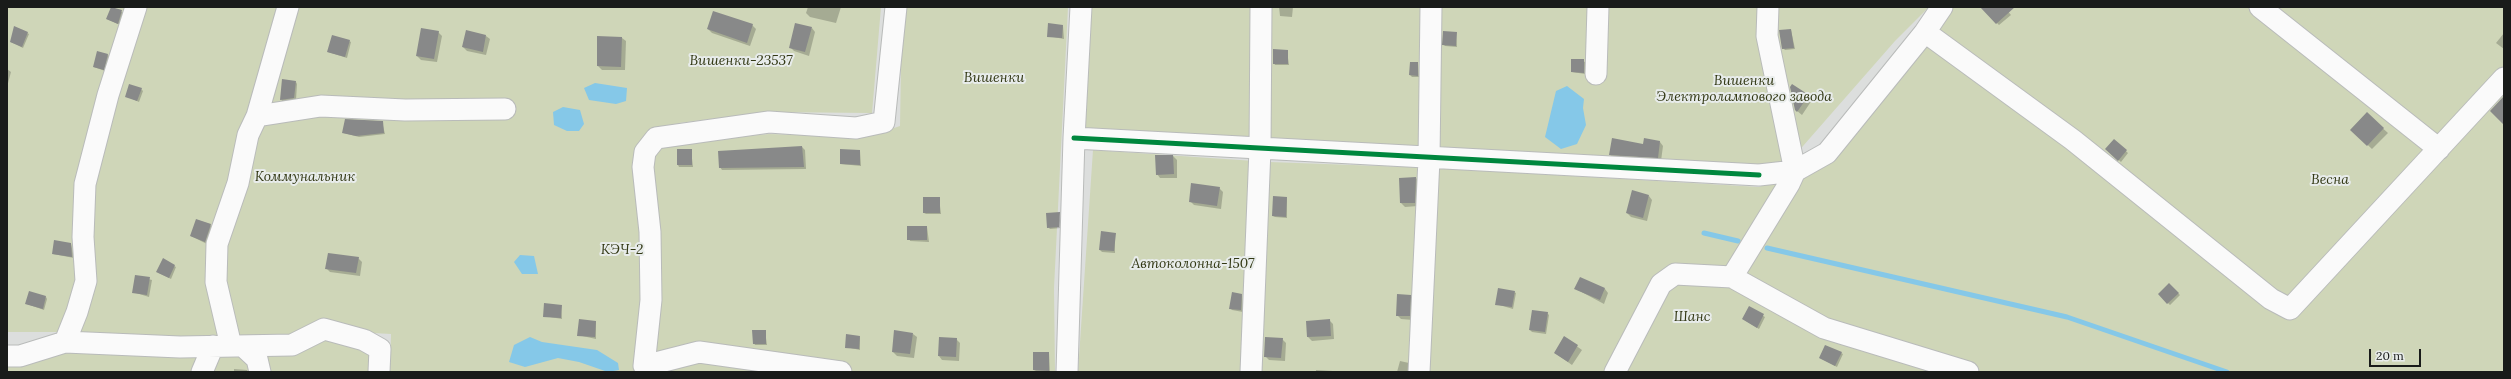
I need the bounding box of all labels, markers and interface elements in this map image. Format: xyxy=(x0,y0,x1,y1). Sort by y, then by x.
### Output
park label: Вишенки-23537 xyxy=(689,53,793,69)
park label: Вишенки xyxy=(964,70,1024,86)
park label: Вишенки Электролампового завода xyxy=(1656,73,1832,106)
park label: Коммунальник xyxy=(255,169,355,185)
park label: Весна xyxy=(2311,172,2349,188)
park label: КЭЧ-2 xyxy=(601,242,643,258)
park label: Автоколонна-1507 xyxy=(1132,256,1254,272)
park label: Шанс xyxy=(1674,309,1710,325)
scale bar xyxy=(2371,341,2423,367)
text: 20 m xyxy=(2376,348,2404,363)

